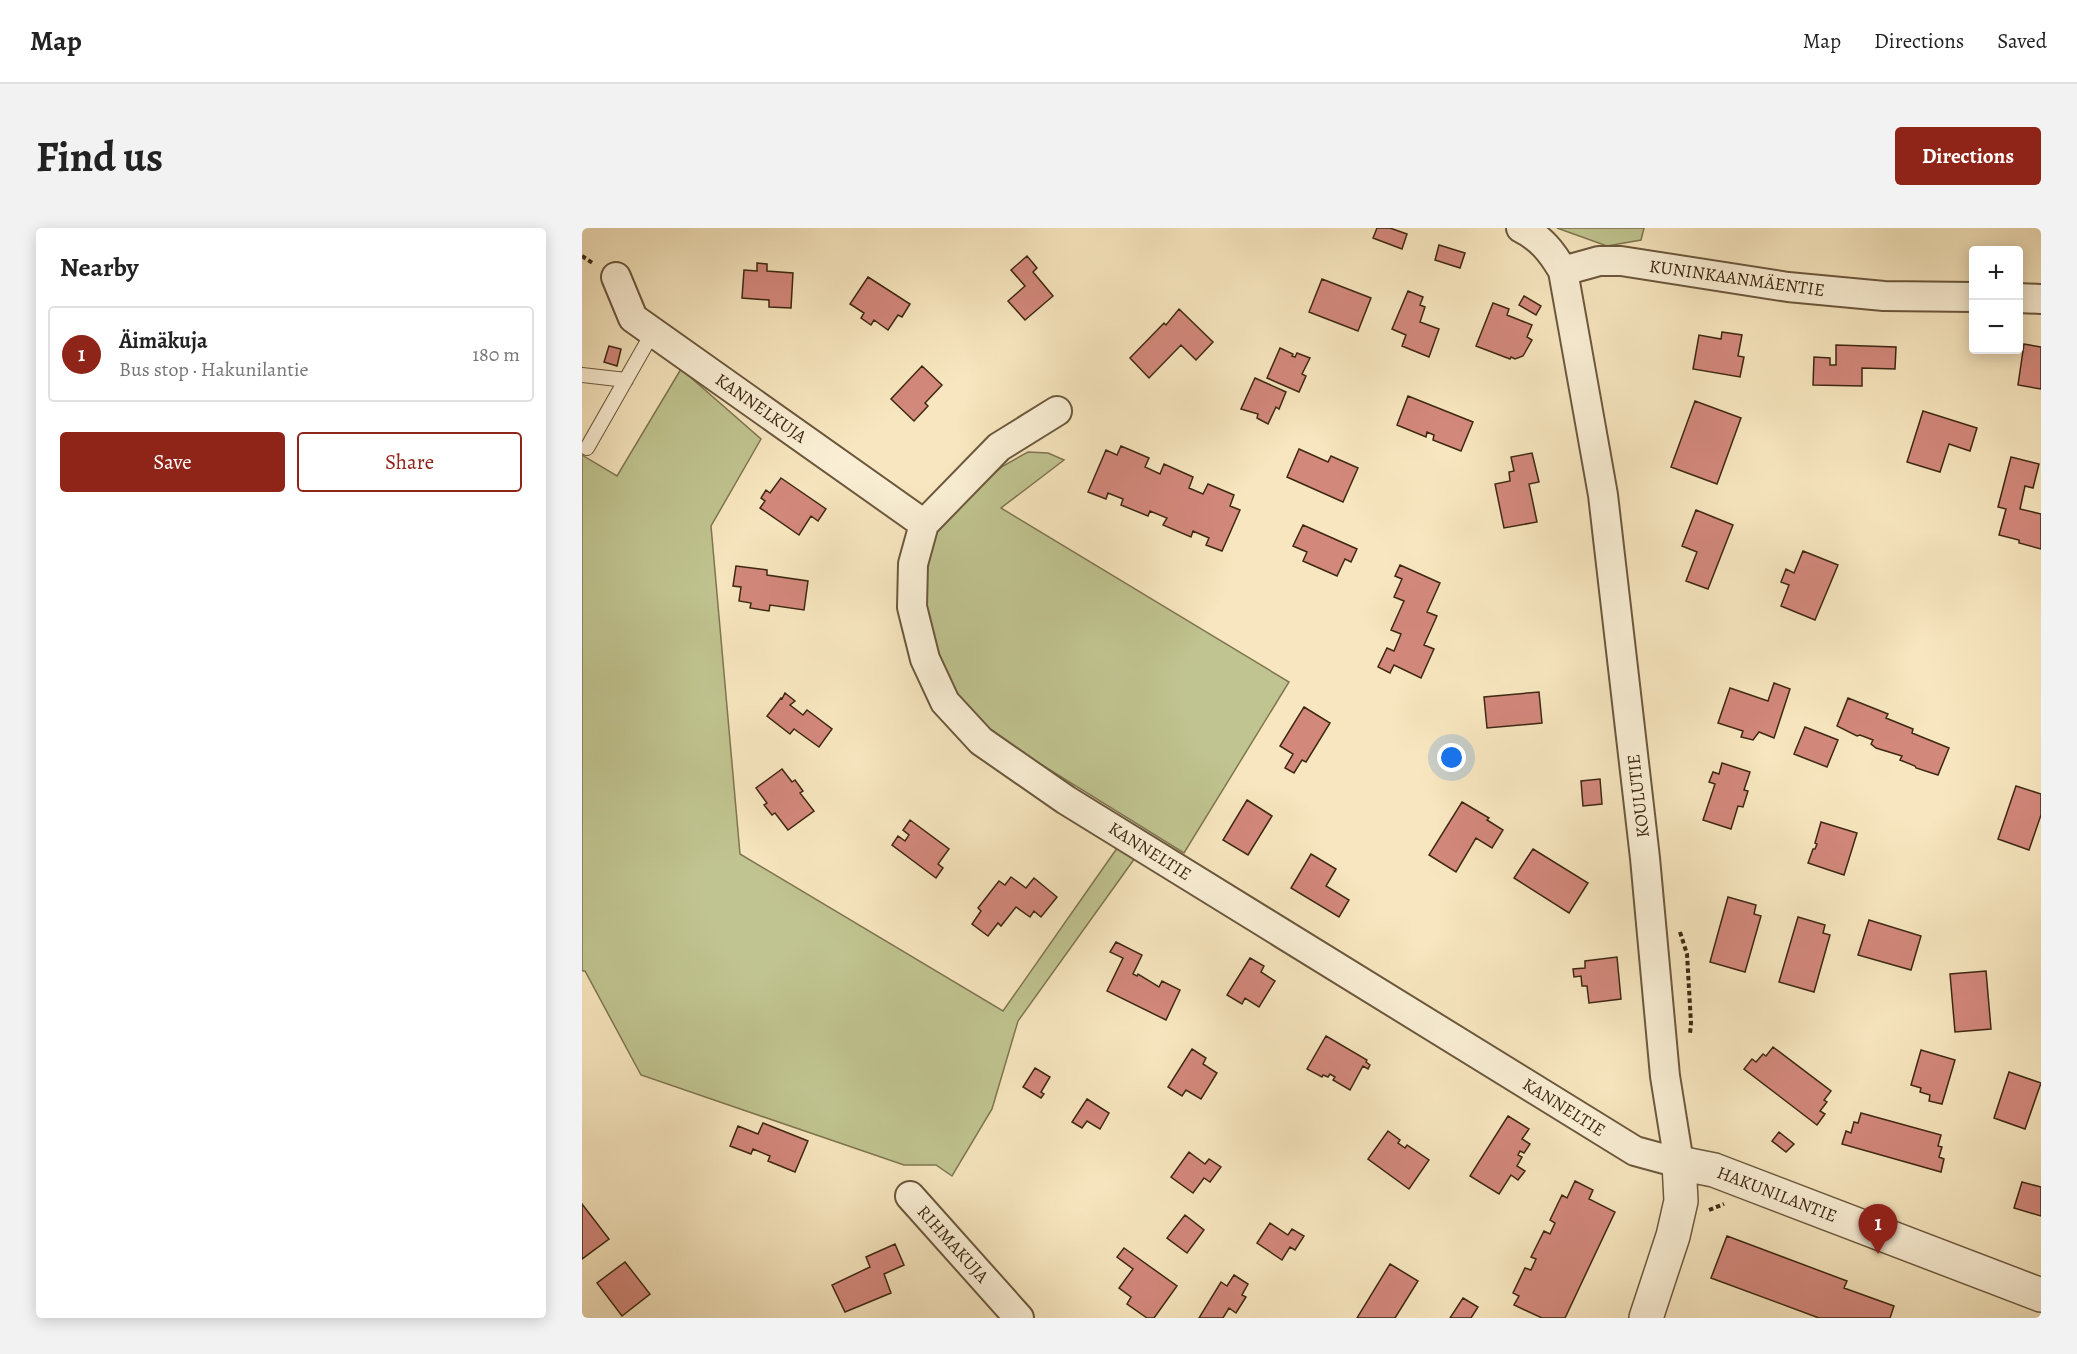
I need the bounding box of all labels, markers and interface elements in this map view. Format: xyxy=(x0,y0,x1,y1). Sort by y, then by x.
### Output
text: Map xyxy=(30,22,82,60)
text: Map xyxy=(1803,27,1841,55)
text: Directions xyxy=(1874,27,1964,55)
text: Saved xyxy=(1997,27,2047,55)
button: Directions xyxy=(1895,127,2041,185)
text: Find us xyxy=(36,128,163,185)
map controls xyxy=(1969,246,2023,354)
button: + xyxy=(1969,246,2023,300)
text: Nearby xyxy=(60,250,139,285)
street label: KUNINKAANMÄENTIE xyxy=(1648,254,1826,302)
button: − xyxy=(1969,300,2023,354)
text: Äimäkuja xyxy=(119,326,208,356)
text: 1 xyxy=(78,341,85,368)
text: 180 m xyxy=(472,341,520,368)
text: Bus stop · Hakunilantie xyxy=(119,356,309,383)
street label: KANNELKUJA xyxy=(710,368,812,449)
button: Save xyxy=(60,432,285,492)
button: Share xyxy=(297,432,522,492)
your location xyxy=(1437,743,1466,772)
street label: KOULUTIE xyxy=(1621,753,1655,839)
street label: KANNELTIE xyxy=(1104,816,1196,886)
street label: KANNELTIE xyxy=(1518,1072,1610,1142)
street label: HAKUNILANTIE xyxy=(1714,1160,1840,1228)
street label: RIHMAKUJA xyxy=(912,1200,995,1288)
pin: 1 xyxy=(1858,1204,1898,1254)

